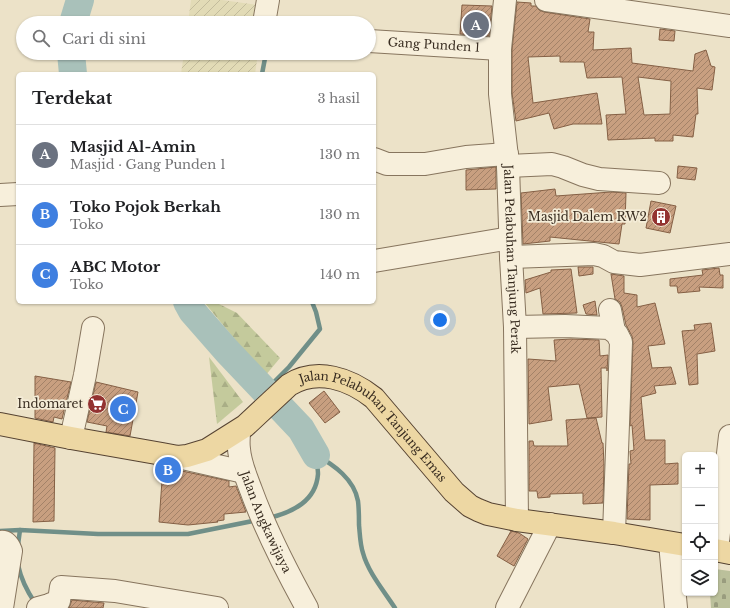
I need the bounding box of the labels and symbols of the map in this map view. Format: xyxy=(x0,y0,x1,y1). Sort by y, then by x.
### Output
pin: A xyxy=(463,10,489,40)
street label: Gang Punden 1 xyxy=(387,34,481,55)
street label: Jalan Pelabuhan Tanjung Perak xyxy=(501,162,523,354)
building icon: Masjid Dalem RW2 xyxy=(650,206,672,228)
place label: Masjid Dalem RW2 xyxy=(528,209,647,224)
your location xyxy=(430,310,450,330)
street label: Jalan Pelabuhan Tanjung Emas xyxy=(295,368,450,485)
supermarket icon: Indomaret xyxy=(86,393,108,415)
pin: C xyxy=(110,394,136,424)
place label: Indomaret xyxy=(17,396,83,411)
pin: B xyxy=(155,455,181,485)
street label: Jalan Angkawijaya xyxy=(237,467,295,576)

